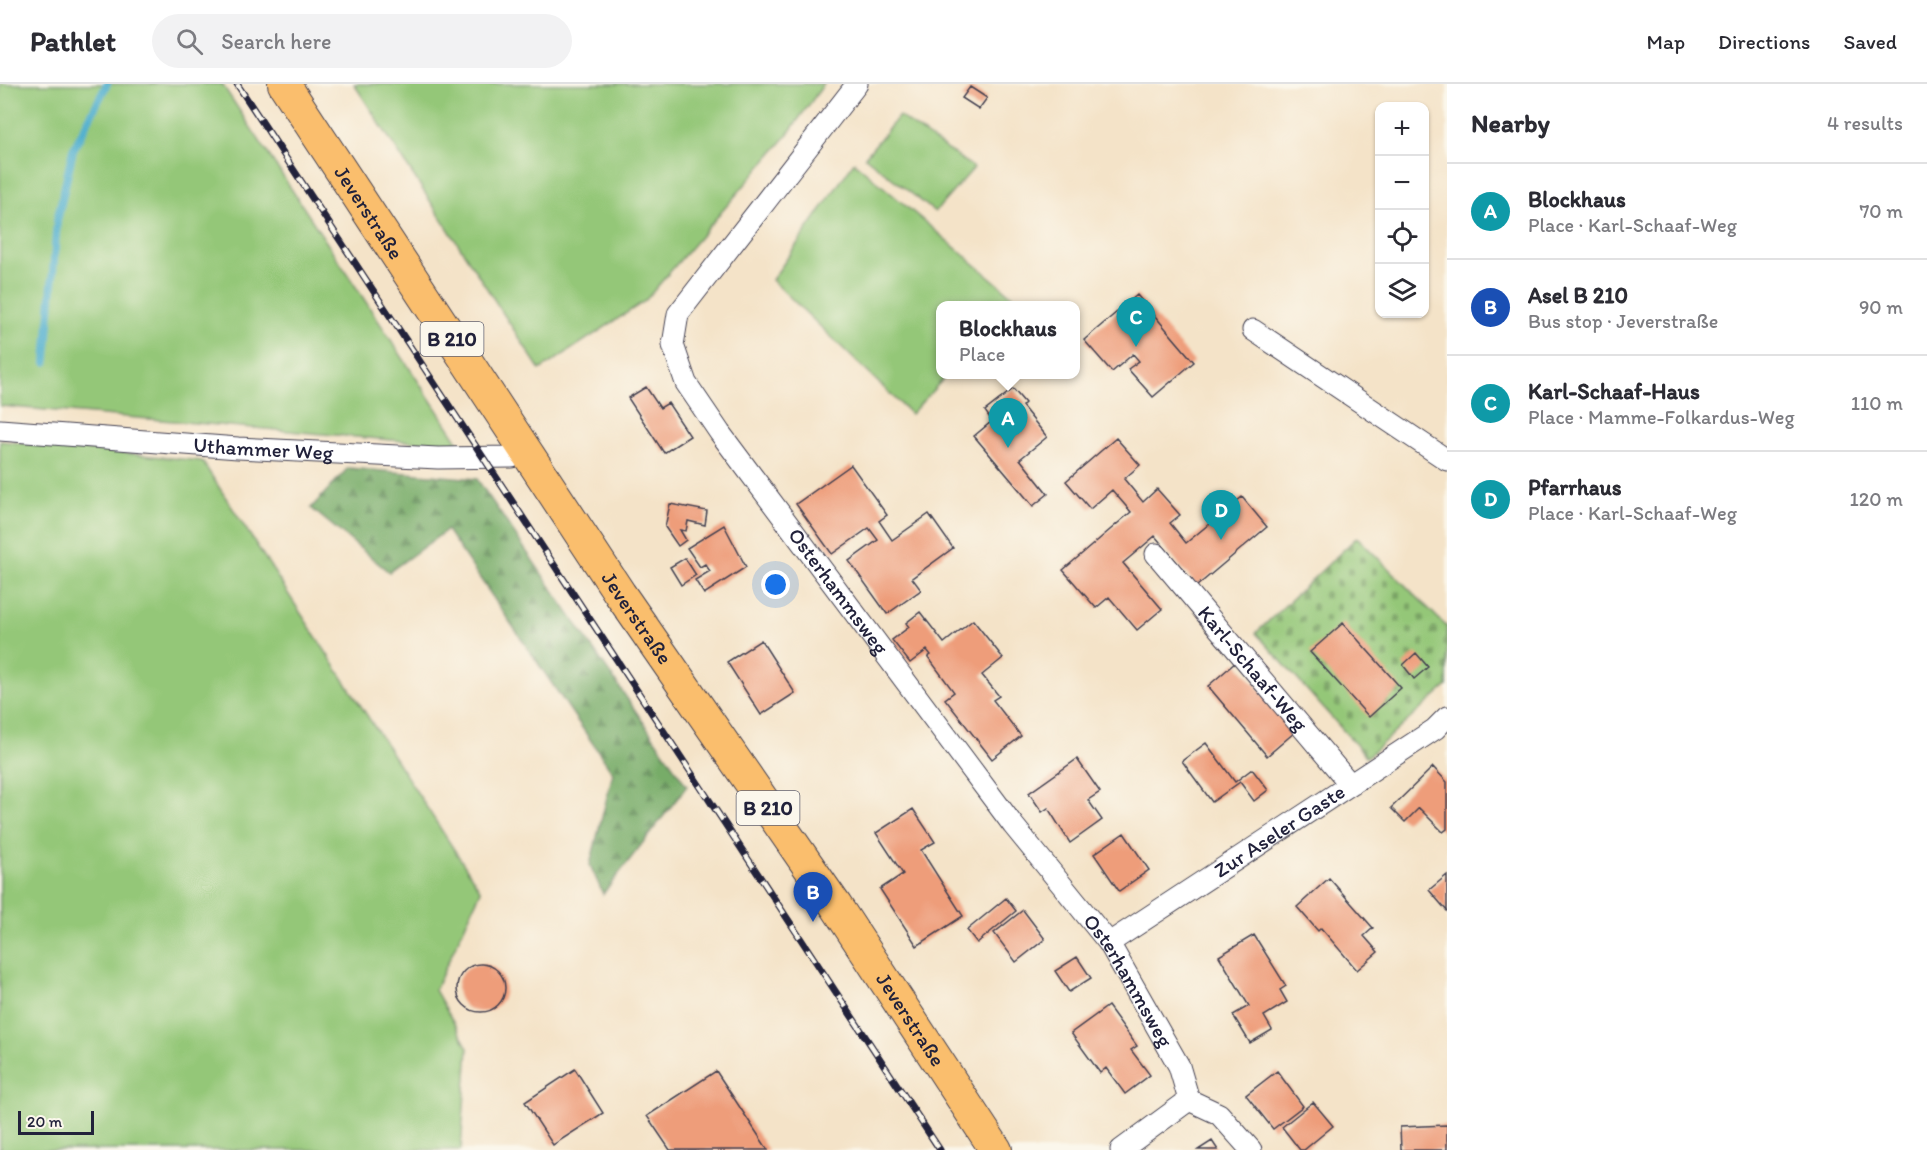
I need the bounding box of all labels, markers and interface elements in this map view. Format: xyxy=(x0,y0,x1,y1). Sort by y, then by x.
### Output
search box xyxy=(152,14,572,68)
text: Pathlet xyxy=(30,24,116,58)
icon: search xyxy=(173,25,206,58)
text: Search here xyxy=(221,28,331,55)
text: Map xyxy=(1647,29,1685,54)
text: Directions xyxy=(1718,29,1810,54)
text: Saved xyxy=(1843,29,1897,54)
map controls xyxy=(1375,102,1429,318)
button: + xyxy=(1375,102,1429,156)
text: Nearby xyxy=(1471,107,1550,139)
text: 4 results xyxy=(1827,111,1903,135)
button: − xyxy=(1375,156,1429,210)
street label: Jeverstraße xyxy=(329,161,409,264)
text: Blockhaus xyxy=(1528,186,1626,213)
text: A xyxy=(1484,199,1497,223)
text: 70 m xyxy=(1859,199,1903,223)
button: locate xyxy=(1375,210,1429,264)
text: Place · Karl-Schaaf-Weg xyxy=(1528,213,1737,237)
button: layers xyxy=(1375,264,1429,318)
text: Asel B 210 xyxy=(1528,282,1628,309)
text: B xyxy=(1484,295,1497,319)
text: 90 m xyxy=(1859,295,1903,319)
pin: C xyxy=(1116,298,1156,347)
popup xyxy=(936,301,1080,379)
text: Bus stop · Jeverstraße xyxy=(1528,309,1718,333)
text: Blockhaus xyxy=(959,315,1057,342)
road number: B 210 xyxy=(420,322,484,356)
text: Place xyxy=(959,342,1005,366)
text: Karl-Schaaf-Haus xyxy=(1528,378,1700,405)
text: C xyxy=(1484,391,1497,415)
text: 110 m xyxy=(1851,391,1903,415)
pin: A xyxy=(988,398,1028,448)
text: Place · Mamme-Folkardus-Weg xyxy=(1528,405,1795,429)
street label: Uthammer Weg xyxy=(192,432,334,465)
text: Pfarrhaus xyxy=(1528,474,1622,501)
text: D xyxy=(1484,487,1497,511)
text: 120 m xyxy=(1850,487,1903,511)
pin: D xyxy=(1202,490,1240,540)
text: Place · Karl-Schaaf-Weg xyxy=(1528,501,1737,525)
street label: Osterhammsweg xyxy=(783,523,894,659)
street label: Jeverstraße xyxy=(597,567,678,669)
your location xyxy=(761,570,790,599)
street label: Karl-Schaaf-Weg xyxy=(1193,600,1313,736)
street label: Zur Aseler Gaste xyxy=(1209,779,1349,883)
road number: B 210 xyxy=(736,791,800,825)
pin: B xyxy=(794,872,832,922)
street label: Osterhammsweg xyxy=(1078,909,1179,1052)
street label: Jeverstraße xyxy=(871,968,951,1071)
scale bar xyxy=(18,1108,94,1136)
text: 20 m xyxy=(27,1112,62,1131)

